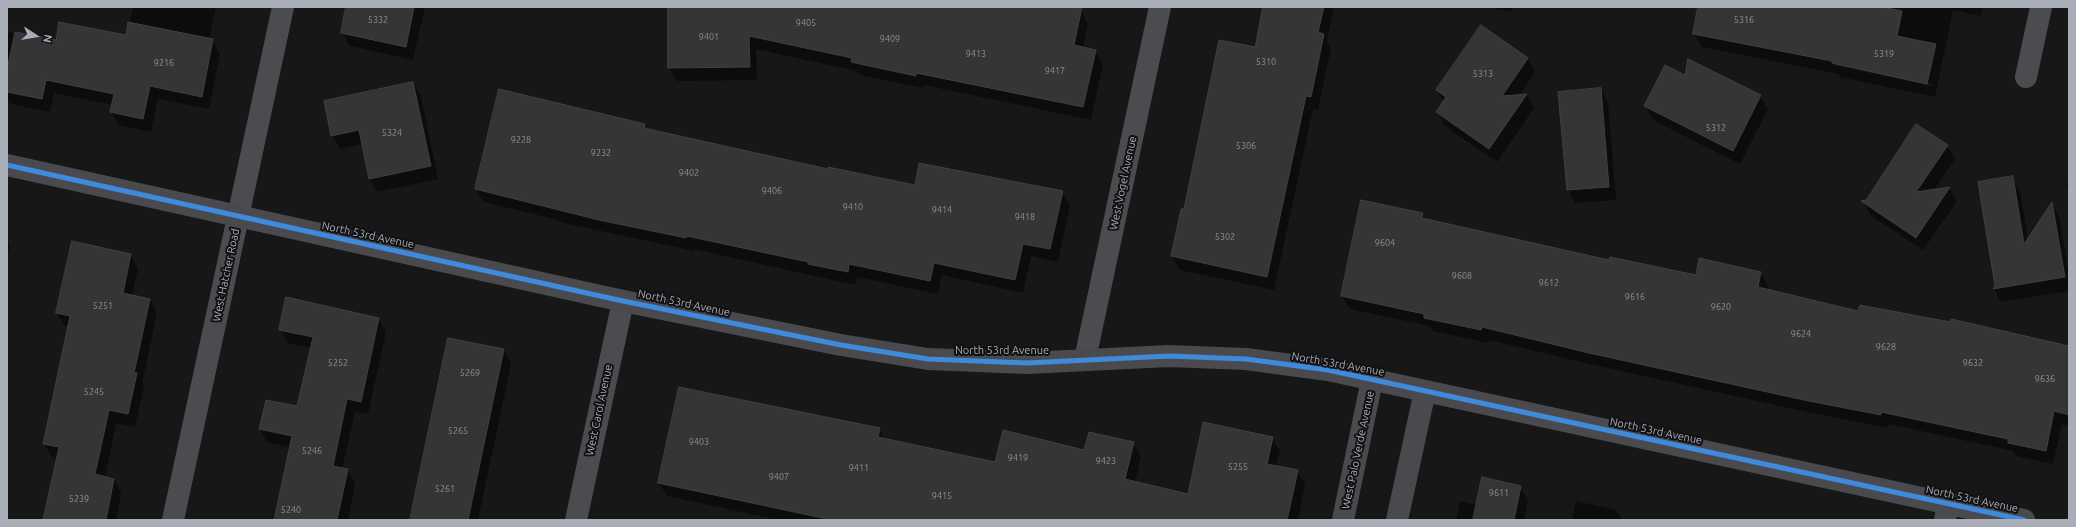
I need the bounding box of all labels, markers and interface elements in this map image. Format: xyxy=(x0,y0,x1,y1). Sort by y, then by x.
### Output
house number: 5332 xyxy=(368,15,388,25)
house number: 5316 xyxy=(1734,15,1754,25)
north arrow xyxy=(16,16,56,56)
house number: 9405 xyxy=(796,18,816,28)
house number: 9401 xyxy=(699,32,719,42)
text: N xyxy=(41,33,54,44)
house number: 9409 xyxy=(880,34,900,44)
house number: 9413 xyxy=(966,49,986,59)
house number: 5319 xyxy=(1874,49,1894,59)
house number: 5310 xyxy=(1256,57,1276,67)
house number: 9216 xyxy=(154,58,174,68)
house number: 9417 xyxy=(1045,66,1065,76)
house number: 5313 xyxy=(1473,69,1493,79)
house number: 5312 xyxy=(1706,123,1726,133)
house number: 5324 xyxy=(382,128,402,138)
house number: 9228 xyxy=(511,135,531,145)
street label: West Vogel Avenue xyxy=(1107,135,1139,231)
house number: 5306 xyxy=(1236,141,1256,151)
house number: 9232 xyxy=(591,148,611,158)
house number: 9402 xyxy=(679,168,699,178)
house number: 9406 xyxy=(762,186,782,196)
house number: 9410 xyxy=(843,202,863,212)
house number: 9414 xyxy=(932,205,952,215)
house number: 9418 xyxy=(1015,212,1035,222)
street label: North 53rd Avenue xyxy=(321,219,415,251)
street label: West Hatcher Road xyxy=(210,227,242,323)
house number: 5302 xyxy=(1215,232,1235,242)
house number: 9604 xyxy=(1375,238,1395,248)
house number: 9608 xyxy=(1452,271,1472,281)
house number: 9612 xyxy=(1539,278,1559,288)
street label: North 53rd Avenue xyxy=(637,287,731,319)
house number: 9616 xyxy=(1625,292,1645,302)
house number: 5251 xyxy=(93,301,113,311)
house number: 9620 xyxy=(1711,302,1731,312)
house number: 9624 xyxy=(1791,329,1811,339)
house number: 9628 xyxy=(1876,342,1896,352)
street label: North 53rd Avenue xyxy=(955,343,1049,357)
street label: North 53rd Avenue xyxy=(1290,349,1386,379)
house number: 5252 xyxy=(328,358,348,368)
house number: 9632 xyxy=(1963,358,1983,368)
street label: West Carol Avenue xyxy=(583,363,615,457)
house number: 5269 xyxy=(460,368,480,378)
house number: 9636 xyxy=(2035,374,2055,384)
house number: 5245 xyxy=(84,387,104,397)
street label: West Palo Verde Avenue xyxy=(1339,390,1377,510)
street label: North 53rd Avenue xyxy=(1609,415,1703,447)
house number: 5265 xyxy=(448,426,468,436)
house number: 9403 xyxy=(689,437,709,447)
house number: 5246 xyxy=(302,446,322,456)
house number: 9419 xyxy=(1008,453,1028,463)
house number: 9423 xyxy=(1096,456,1116,466)
house number: 5255 xyxy=(1228,462,1248,472)
house number: 9411 xyxy=(849,463,869,473)
house number: 9407 xyxy=(769,472,789,482)
street label: North 53rd Avenue xyxy=(1925,483,2019,515)
house number: 5261 xyxy=(435,484,455,494)
house number: 9611 xyxy=(1489,488,1509,498)
house number: 9415 xyxy=(932,491,952,501)
house number: 5239 xyxy=(69,494,89,504)
house number: 5240 xyxy=(281,505,301,515)

